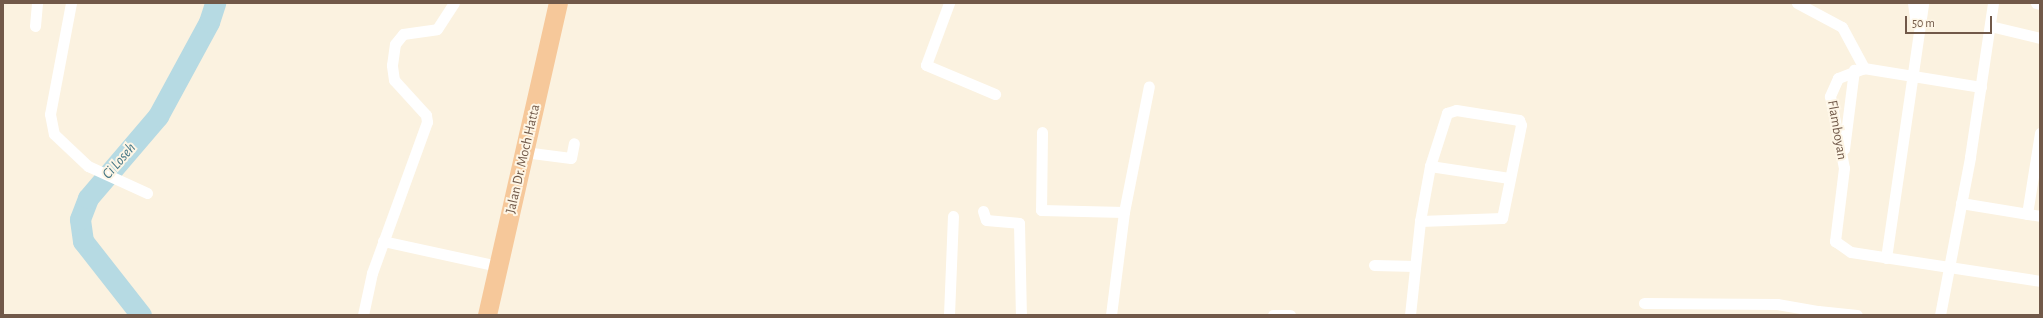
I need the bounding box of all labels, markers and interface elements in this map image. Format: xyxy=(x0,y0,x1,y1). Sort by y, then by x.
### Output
scale bar xyxy=(1907,8,1994,34)
text: 50 m xyxy=(1912,17,1935,29)
street label: Flamboyan xyxy=(1823,99,1851,161)
street label: Jalan Dr. Moch Hatta xyxy=(502,103,544,215)
water label: Ci Loseh xyxy=(98,139,140,183)

